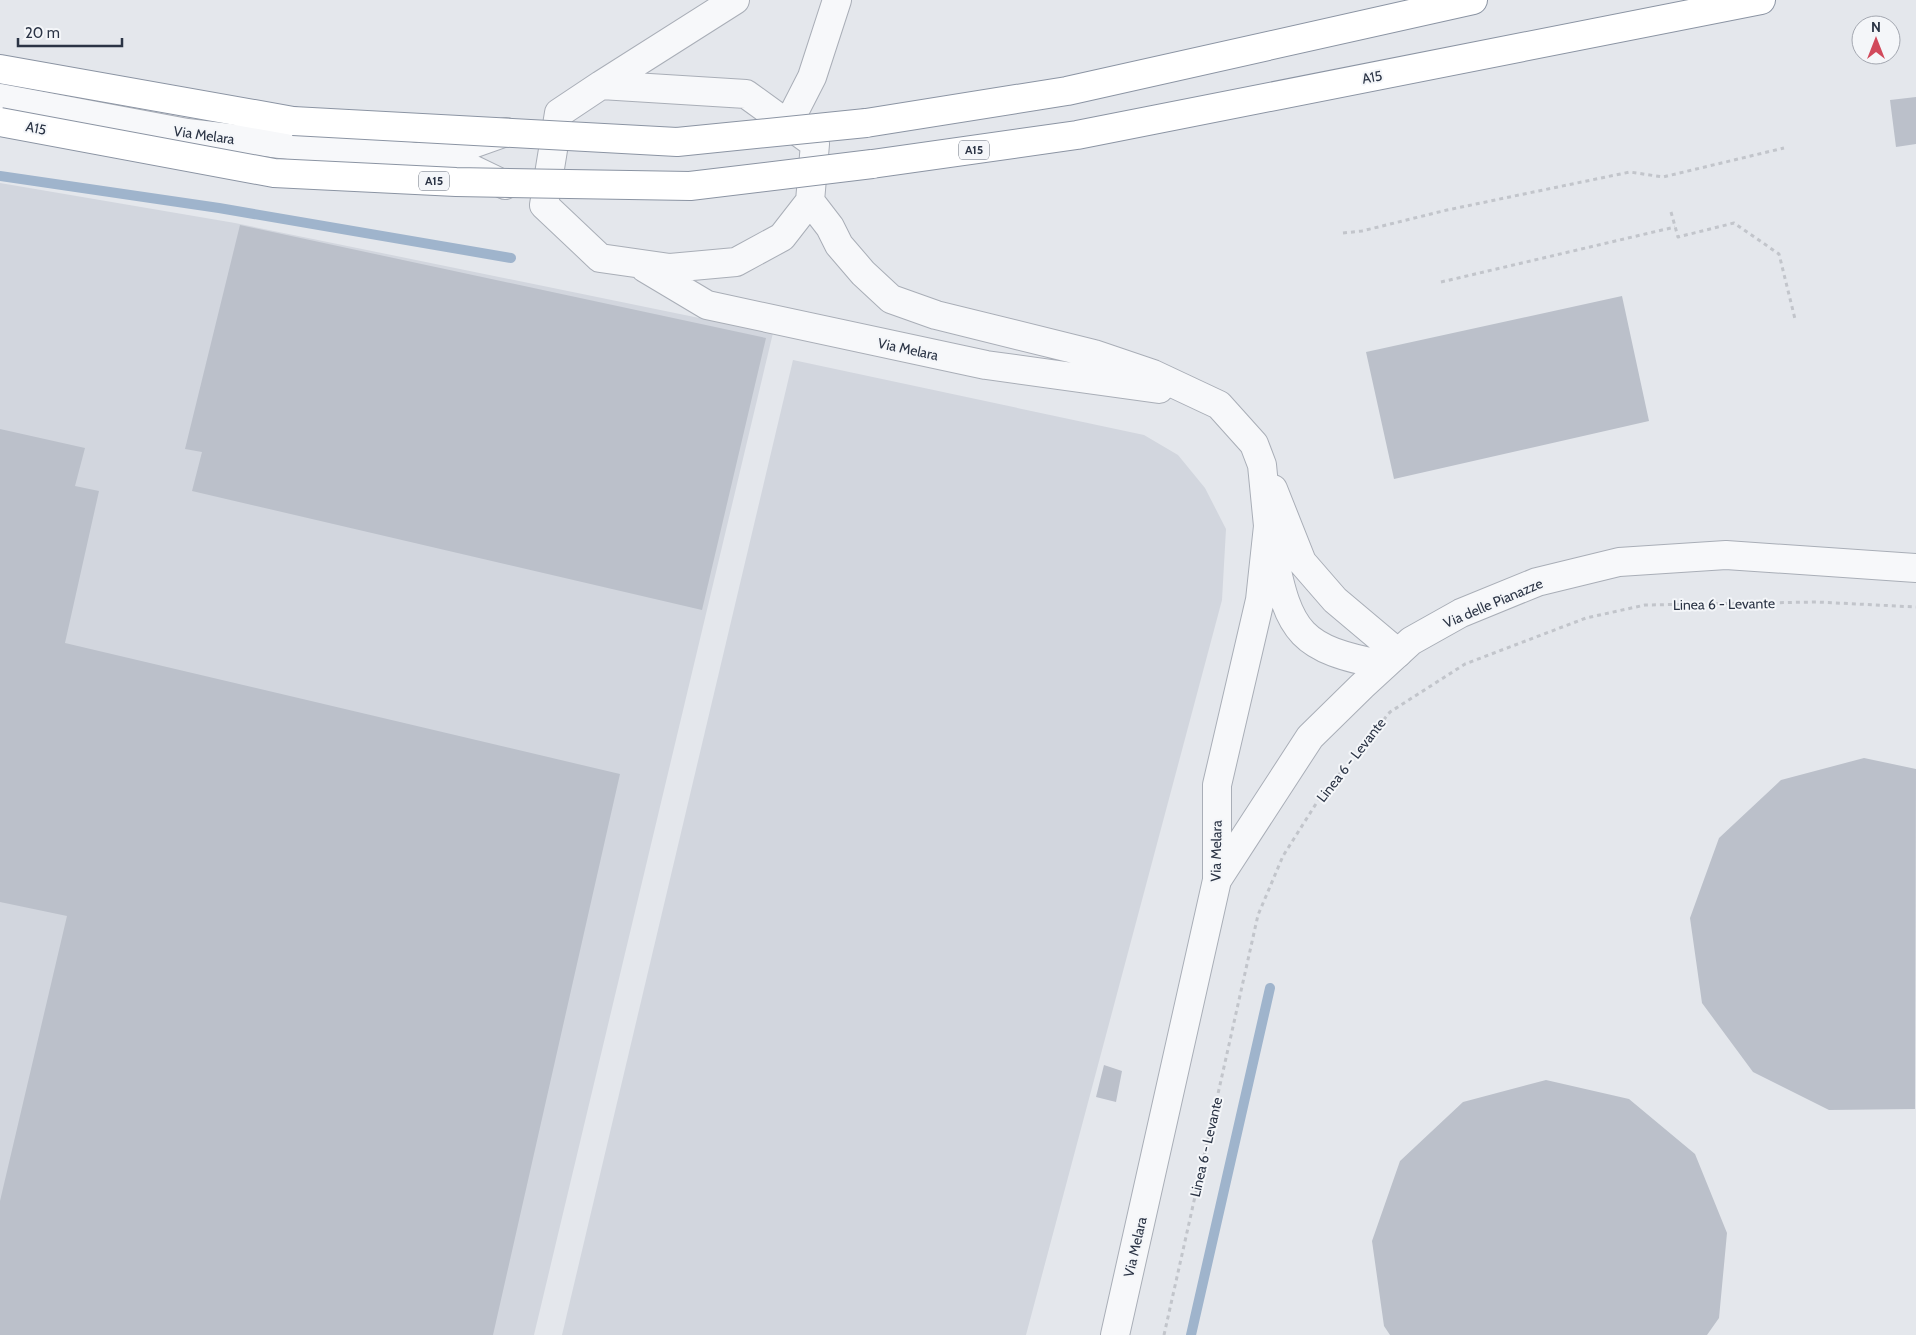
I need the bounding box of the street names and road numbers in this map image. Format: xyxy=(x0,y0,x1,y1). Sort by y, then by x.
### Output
street label: A15 xyxy=(1360,66,1384,88)
street label: A15 xyxy=(24,117,48,139)
street label: Via Melara xyxy=(172,122,236,148)
road number: A15 xyxy=(959,140,989,160)
road number: A15 xyxy=(419,172,449,190)
street label: Via Melara xyxy=(876,334,940,364)
street label: Via delle Pianazze xyxy=(1441,574,1545,632)
street label: Linea 6 - Levante xyxy=(1673,594,1775,614)
street label: Linea 6 - Levante xyxy=(1312,714,1390,806)
street label: Via Melara xyxy=(1206,820,1226,882)
street label: Linea 6 - Levante xyxy=(1186,1095,1226,1199)
street label: Via Melara xyxy=(1119,1215,1151,1279)

